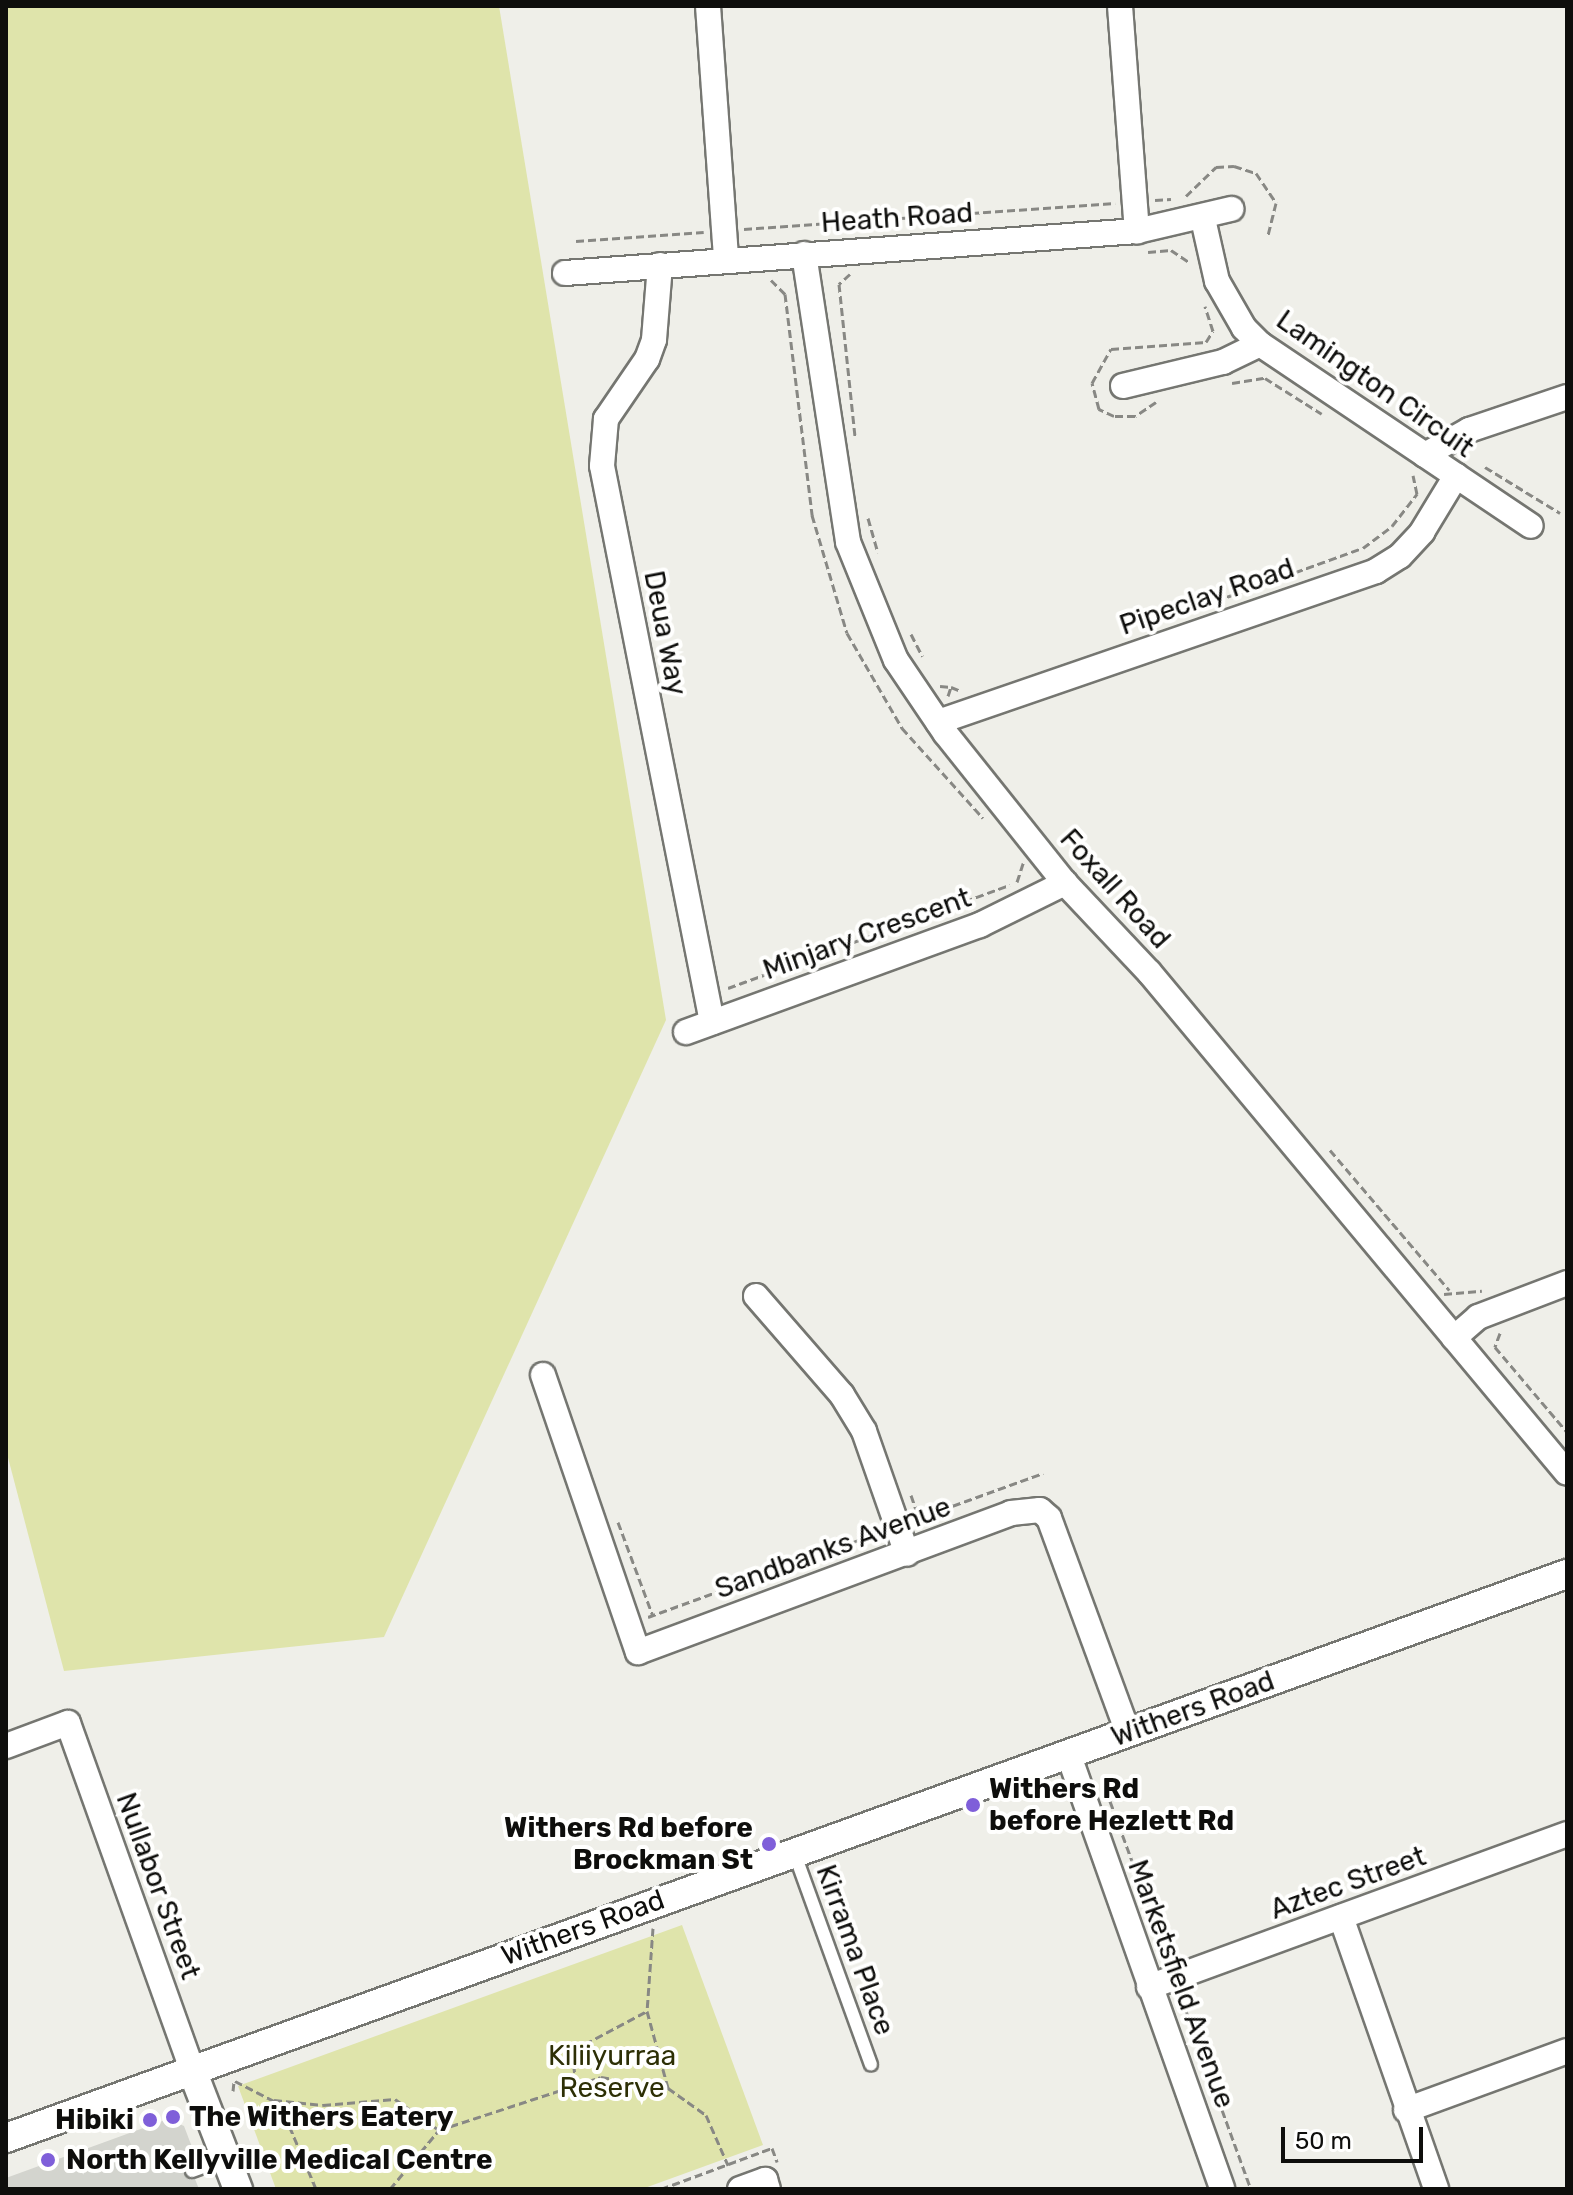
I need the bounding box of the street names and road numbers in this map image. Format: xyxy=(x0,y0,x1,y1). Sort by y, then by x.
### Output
street label: Heath Road xyxy=(820,196,974,240)
street label: Lamington Circuit xyxy=(1270,303,1480,465)
street label: Pipeclay Road xyxy=(1115,551,1299,643)
street label: Deua Way xyxy=(636,568,694,698)
street label: Foxall Road xyxy=(1053,822,1177,956)
street label: Minjary Crescent xyxy=(758,881,976,987)
street label: Sandbanks Avenue xyxy=(710,1490,956,1606)
street label: Withers Road xyxy=(1107,1664,1279,1754)
street label: Nullabor Street xyxy=(109,1788,207,1984)
street label: Aztec Street xyxy=(1266,1839,1430,1927)
street label: Marketsfield Avenue xyxy=(1120,1855,1242,2113)
street label: Kirrama Place xyxy=(809,1860,901,2040)
street label: Withers Road xyxy=(497,1883,669,1973)

